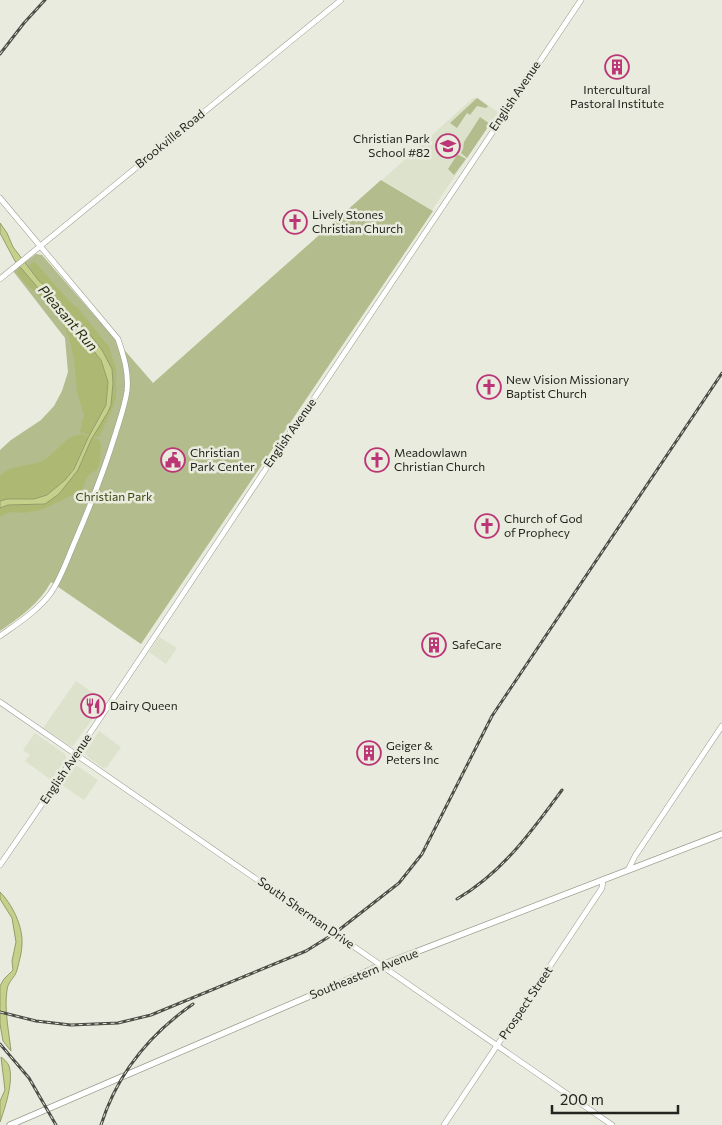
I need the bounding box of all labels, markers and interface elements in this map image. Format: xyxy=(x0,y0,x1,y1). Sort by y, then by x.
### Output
building icon: Intercultural Pastoral Institute xyxy=(604,54,630,80)
street label: English Avenue xyxy=(486,58,543,133)
place label: Intercultural Pastoral Institute xyxy=(570,82,664,110)
street label: Brookville Road xyxy=(132,106,207,170)
place label: Christian Park School #82 xyxy=(353,131,430,159)
school or university icon: Christian Park School #82 xyxy=(435,133,461,159)
place label: Lively Stones Christian Church xyxy=(312,207,403,235)
church icon: Lively Stones Christian Church xyxy=(282,209,308,235)
water label: Pleasant Run xyxy=(35,281,102,354)
place label: New Vision Missionary Baptist Church xyxy=(506,372,629,400)
church icon: New Vision Missionary Baptist Church xyxy=(476,374,502,400)
street label: English Avenue xyxy=(260,395,318,470)
place label: Christian Park Center xyxy=(190,445,255,473)
place label: Meadowlawn Christian Church xyxy=(394,445,485,473)
public building icon: Christian Park Center xyxy=(160,447,186,473)
church icon: Meadowlawn Christian Church xyxy=(364,447,390,473)
park label: Christian Park xyxy=(76,489,153,503)
place label: Church of God of Prophecy xyxy=(504,511,583,539)
church icon: Church of God of Prophecy xyxy=(474,513,500,539)
building icon: SafeCare xyxy=(421,632,447,658)
place label: SafeCare xyxy=(452,637,502,651)
restaurant icon: Dairy Queen xyxy=(80,693,106,719)
place label: Dairy Queen xyxy=(110,698,178,712)
street label: English Avenue xyxy=(37,731,94,806)
place label: Geiger & Peters Inc xyxy=(386,738,439,766)
building icon: Geiger & Peters Inc xyxy=(356,740,382,766)
street label: South Sherman Drive xyxy=(255,873,358,951)
street label: Southeastern Avenue xyxy=(307,945,420,1001)
street label: Prospect Street xyxy=(496,963,555,1042)
scale bar xyxy=(552,1082,678,1114)
text: 200 m xyxy=(560,1090,604,1108)

